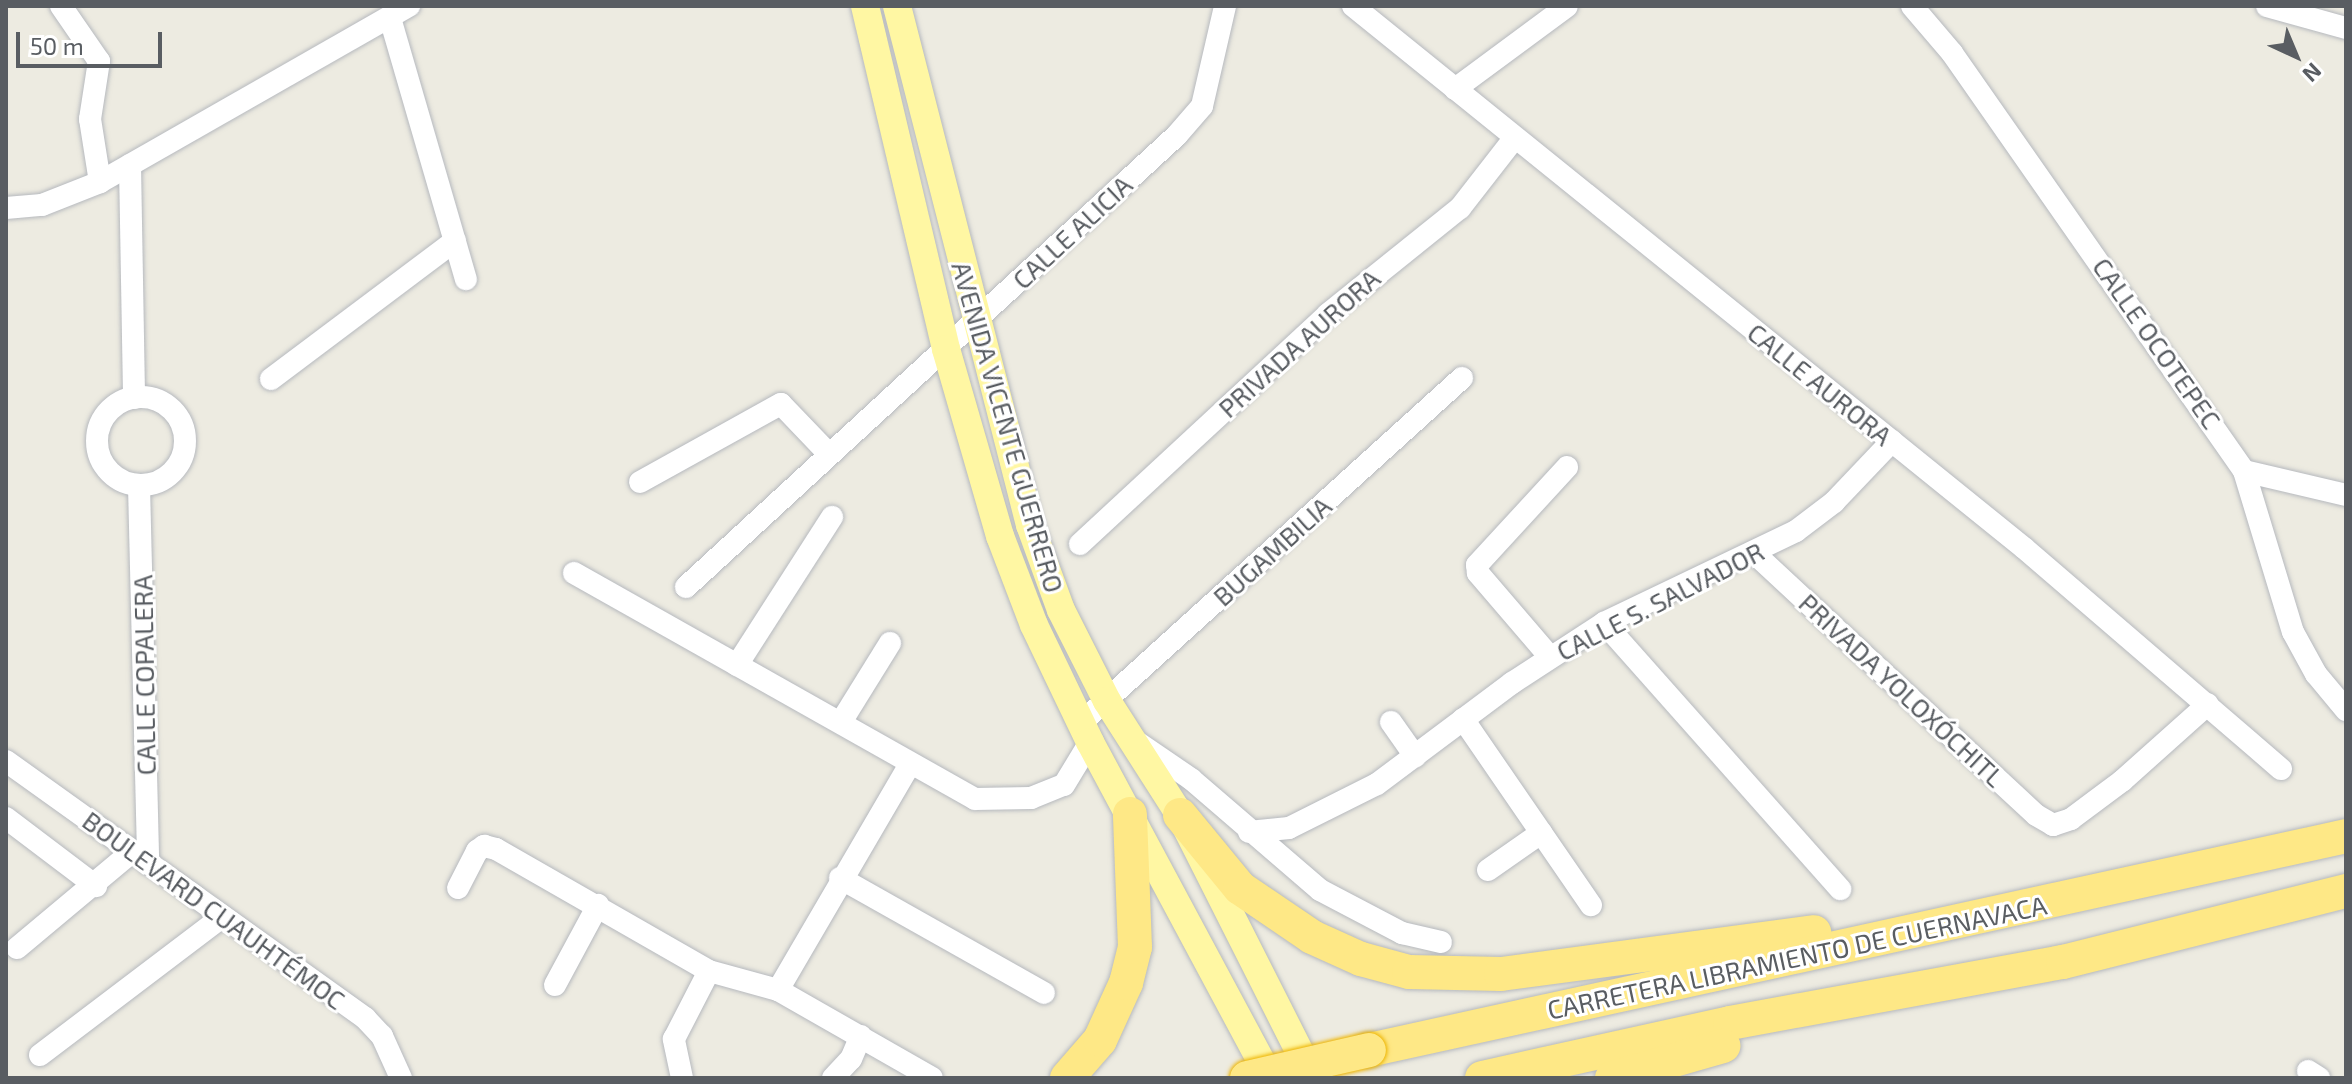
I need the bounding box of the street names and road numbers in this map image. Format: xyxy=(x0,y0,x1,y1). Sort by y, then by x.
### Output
street label: CALLE ALICIA xyxy=(1006,169,1138,295)
street label: CALLE OCOTEPEC xyxy=(2087,252,2227,434)
street label: AVENIDA VICENTE GUERRERO xyxy=(946,257,1070,597)
street label: PRIVADA AURORA xyxy=(1211,262,1387,424)
street label: CALLE AURORA xyxy=(1741,316,1899,452)
street label: BUGAMBILIA xyxy=(1207,490,1337,612)
street label: CALLE S. SALVADOR xyxy=(1551,535,1769,667)
street label: CALLE COPALERA xyxy=(127,574,161,776)
street label: PRIVADA YOLOXÓCHITL xyxy=(1793,586,2011,794)
street label: BOULEVARD CUAUHTÉMOC xyxy=(77,804,351,1016)
street label: CARRETERA LIBRAMIENTO DE CUERNAVACA xyxy=(1544,889,2050,1025)

